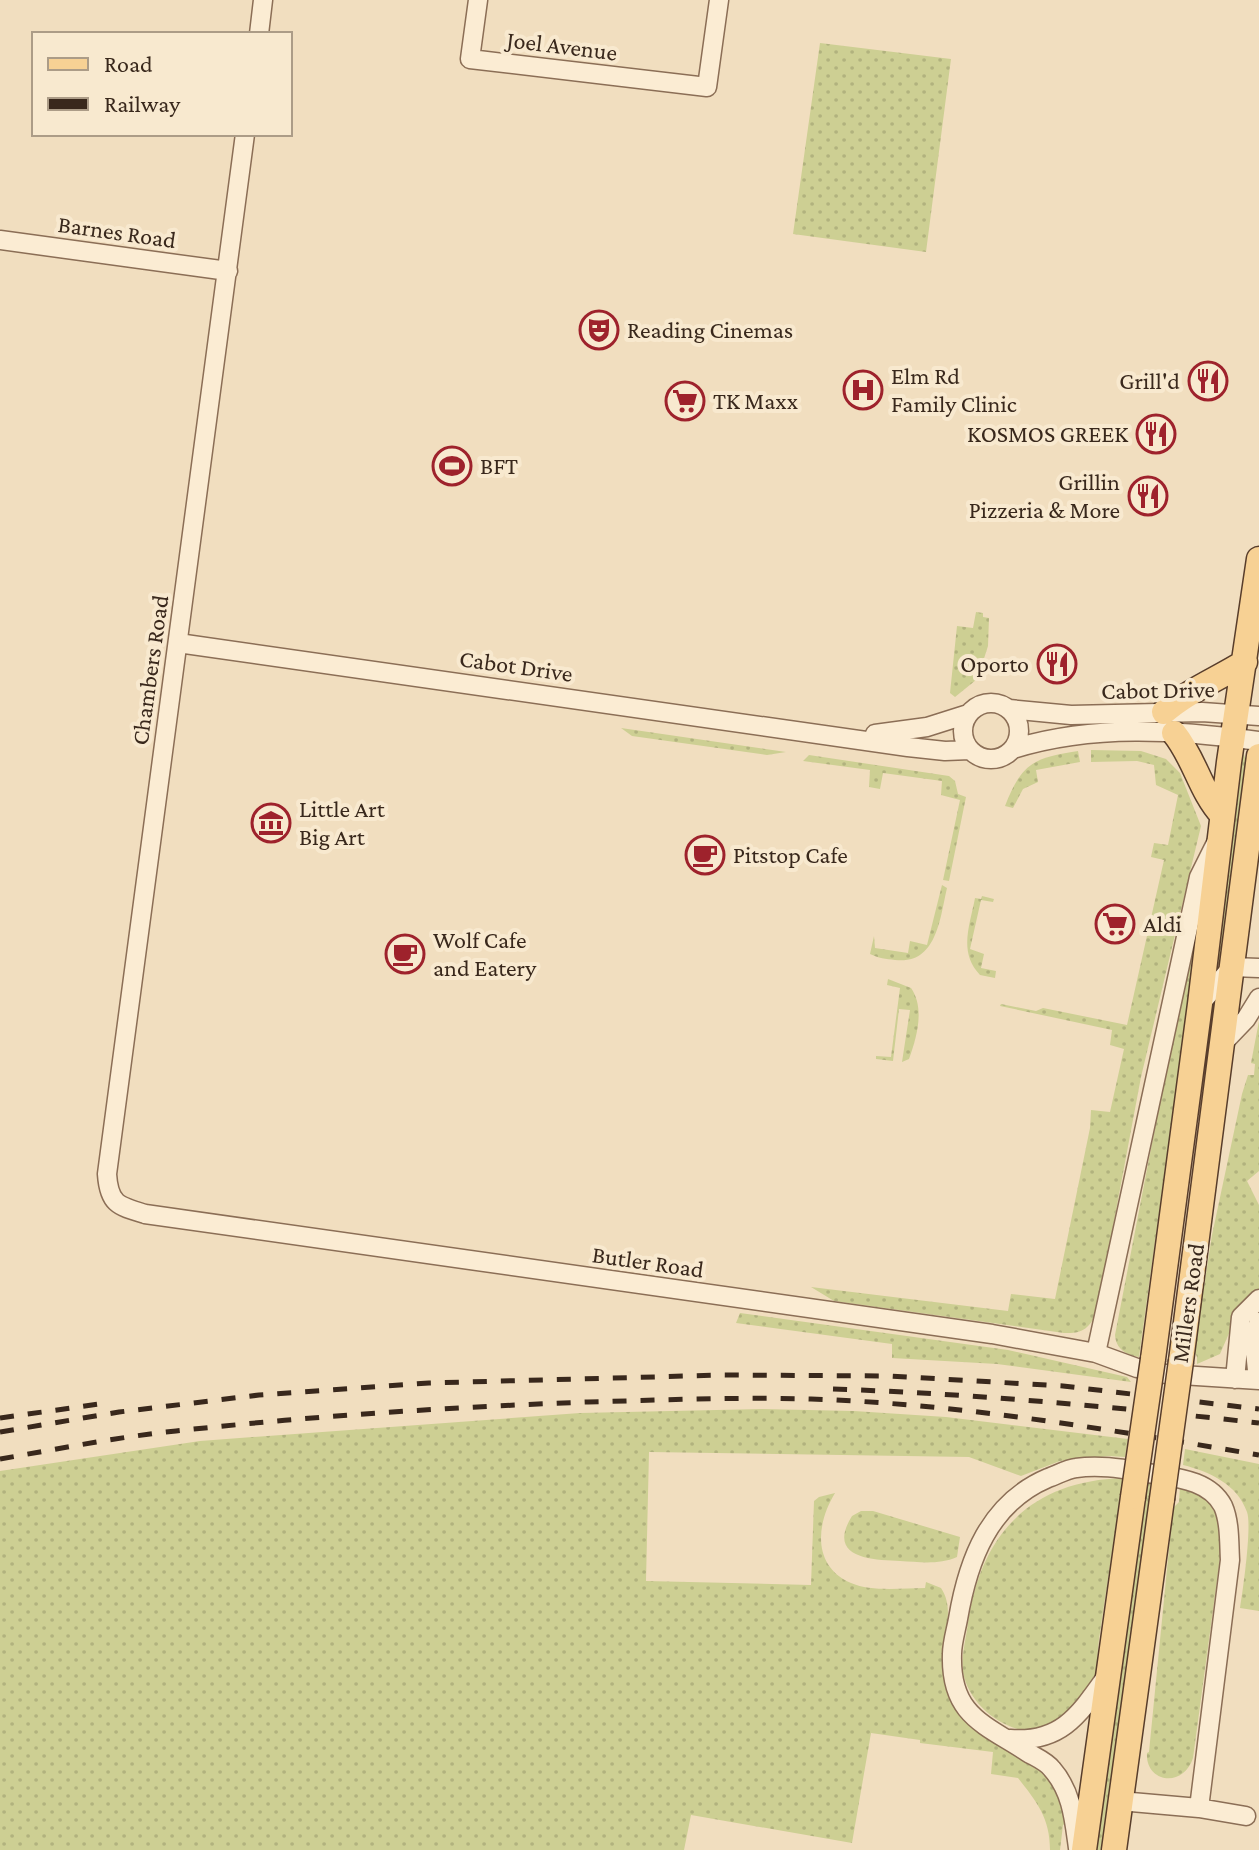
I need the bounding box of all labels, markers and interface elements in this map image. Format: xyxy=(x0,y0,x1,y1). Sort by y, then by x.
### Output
street label: Joel Avenue xyxy=(503,25,619,66)
legend xyxy=(32,32,292,136)
text: Road xyxy=(104,50,153,77)
text: Railway xyxy=(104,90,181,117)
street label: Barnes Road xyxy=(56,210,178,253)
theatre icon: Reading Cinemas xyxy=(578,309,620,351)
place label: Reading Cinemas xyxy=(627,316,793,343)
restaurant icon: Grill'd xyxy=(1187,360,1229,402)
place label: Elm Rd Family Clinic xyxy=(891,362,1017,417)
place label: Grill'd xyxy=(1119,367,1180,394)
hospital icon: Elm Rd Family Clinic xyxy=(842,369,884,411)
supermarket icon: TK Maxx xyxy=(664,380,706,422)
place label: TK Maxx xyxy=(713,387,798,414)
restaurant icon: KOSMOS GREEK xyxy=(1135,413,1177,455)
place label: KOSMOS GREEK xyxy=(967,420,1128,447)
sports icon: BFT xyxy=(431,445,473,487)
place label: BFT xyxy=(480,452,518,479)
place label: Grillin Pizzeria & More xyxy=(969,468,1120,523)
restaurant icon: Grillin Pizzeria & More xyxy=(1127,475,1169,517)
street label: Chambers Road xyxy=(126,593,173,747)
restaurant icon: Oporto xyxy=(1036,643,1078,685)
street label: Cabot Drive xyxy=(458,644,574,687)
place label: Oporto xyxy=(960,650,1029,677)
street label: Cabot Drive xyxy=(1101,675,1215,704)
place label: Little Art Big Art xyxy=(299,795,386,850)
museum icon: Little Art Big Art xyxy=(250,802,292,844)
cafe icon: Pitstop Cafe xyxy=(684,834,726,876)
place label: Pitstop Cafe xyxy=(733,841,848,868)
supermarket icon: Aldi xyxy=(1094,903,1136,945)
place label: Aldi xyxy=(1143,910,1182,937)
place label: Wolf Cafe and Eatery xyxy=(433,926,537,981)
cafe icon: Wolf Cafe and Eatery xyxy=(384,933,426,975)
street label: Butler Road xyxy=(591,1240,706,1283)
street label: Millers Road xyxy=(1166,1241,1209,1364)

